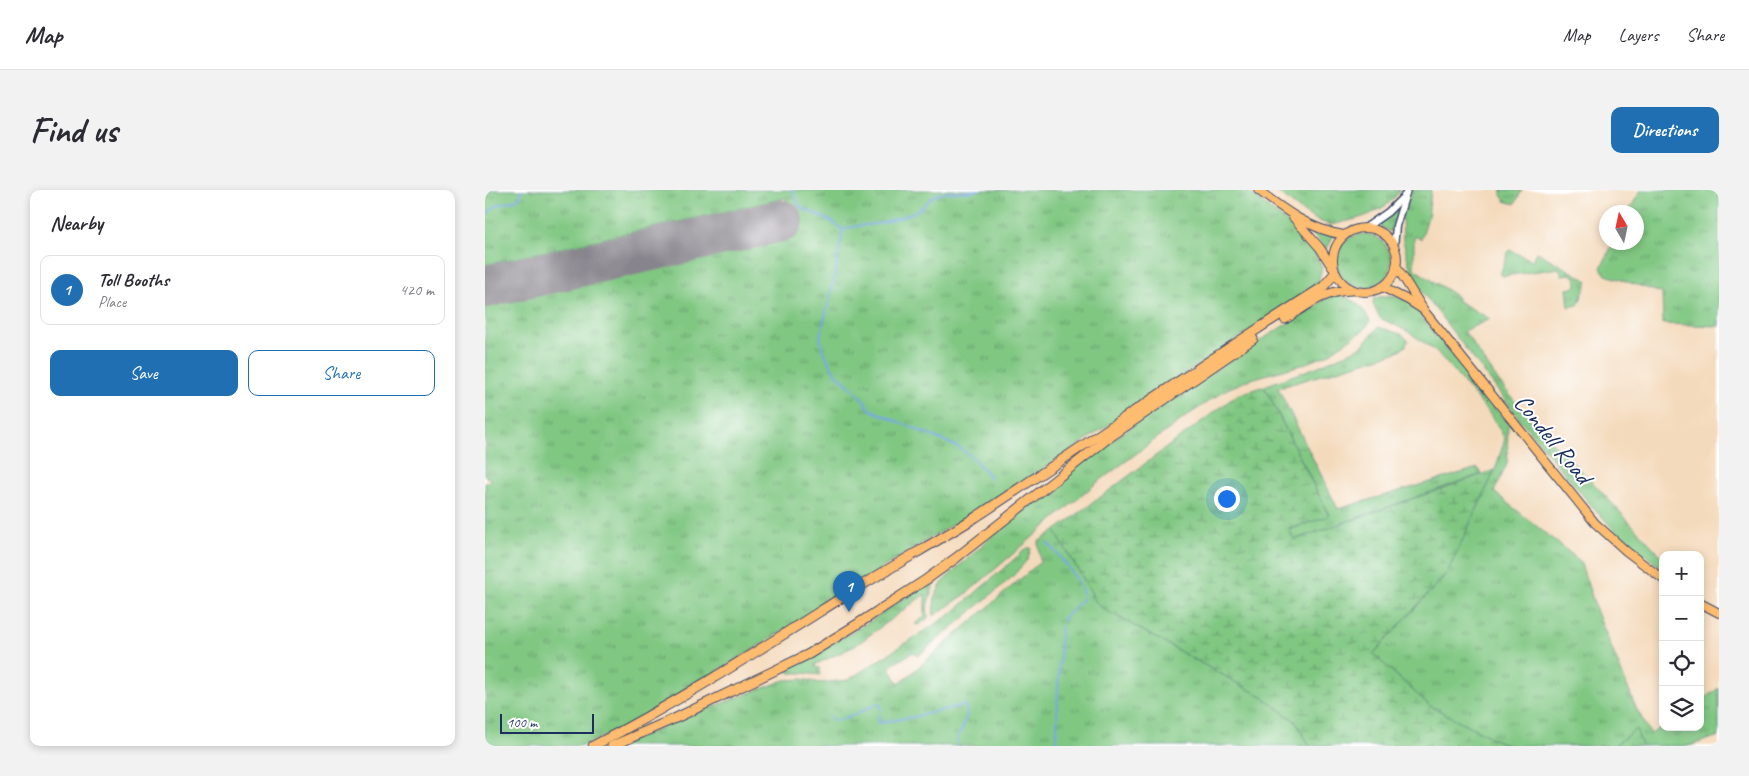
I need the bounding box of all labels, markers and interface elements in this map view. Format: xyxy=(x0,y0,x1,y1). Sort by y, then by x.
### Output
text: Map xyxy=(25,20,62,50)
text: Map xyxy=(1563,24,1591,46)
text: Layers xyxy=(1619,24,1658,46)
text: Share xyxy=(1686,24,1724,46)
button: Directions xyxy=(1611,107,1719,153)
text: Find us xyxy=(30,108,117,153)
north arrow xyxy=(1599,205,1644,250)
text: Nearby xyxy=(50,210,103,236)
text: Toll Booths xyxy=(98,268,169,292)
text: 1 xyxy=(63,280,71,300)
text: 420 m xyxy=(400,280,434,300)
text: Place xyxy=(98,292,126,312)
button: Save xyxy=(50,350,238,396)
button: Share xyxy=(248,350,435,396)
street label: Condell Road xyxy=(1507,387,1602,494)
your location xyxy=(1214,486,1240,512)
map controls xyxy=(1659,551,1704,731)
button: + xyxy=(1659,551,1704,596)
pin: 1 xyxy=(833,571,865,612)
button: − xyxy=(1659,596,1704,641)
button: locate xyxy=(1659,641,1704,686)
button: layers xyxy=(1659,686,1704,731)
scale bar xyxy=(500,711,594,734)
text: 100 m xyxy=(507,714,537,731)

